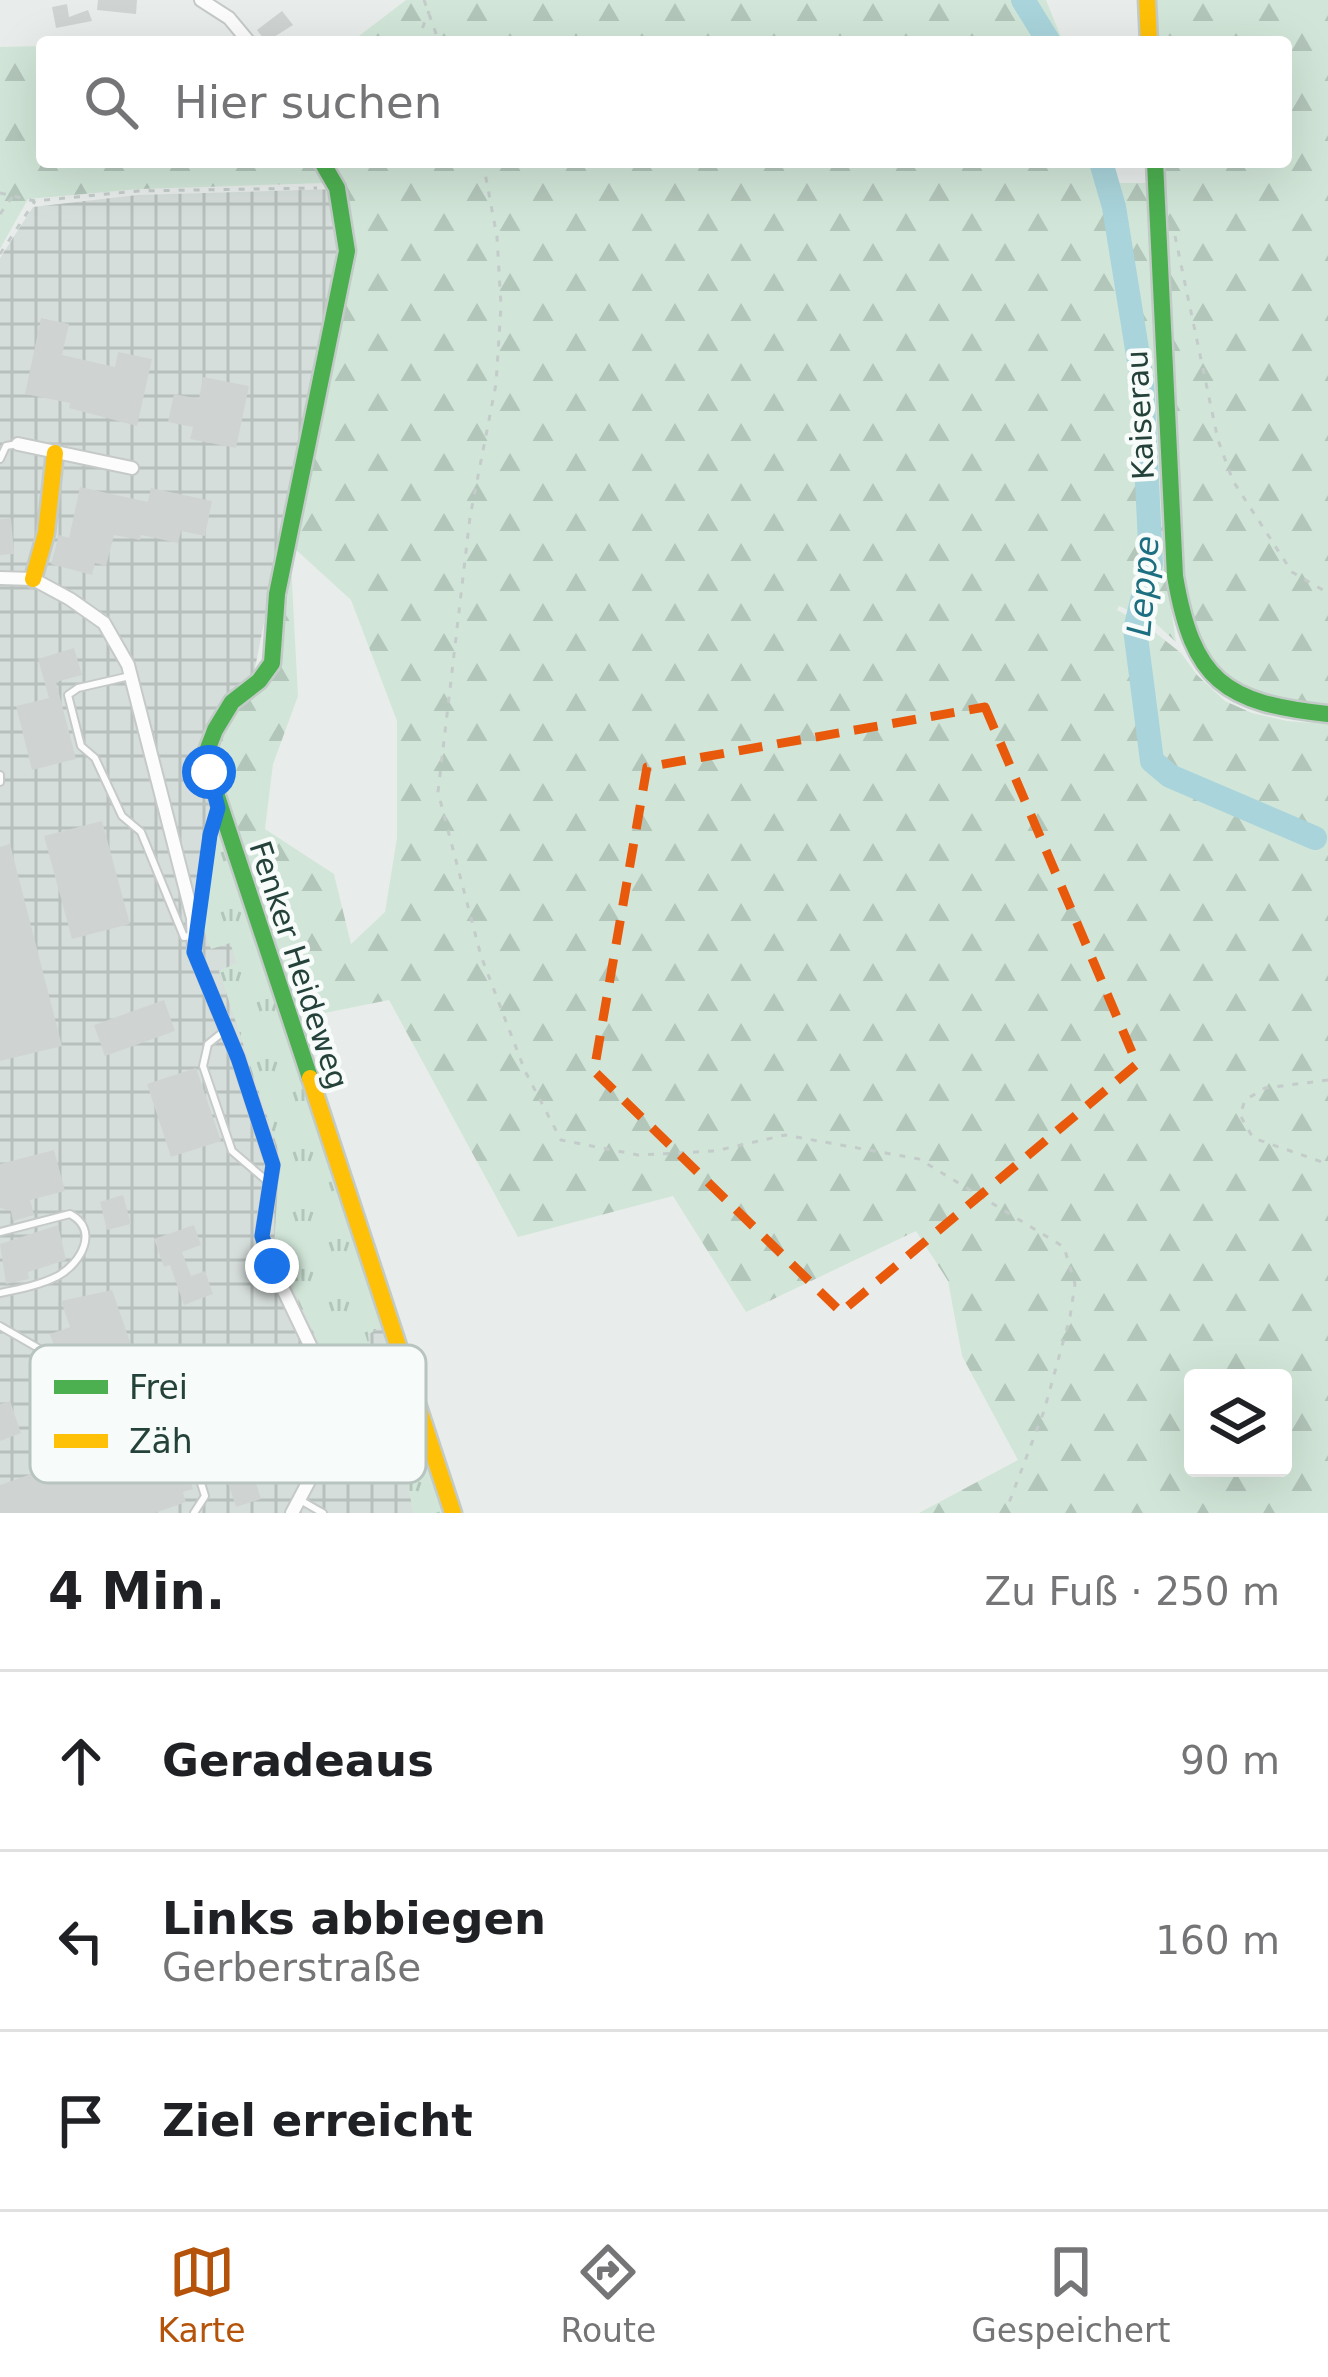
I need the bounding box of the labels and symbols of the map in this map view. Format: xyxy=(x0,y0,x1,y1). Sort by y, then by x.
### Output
street label: Kaiserau xyxy=(1119,349,1161,481)
water label: Leppe xyxy=(1119,534,1167,638)
route start xyxy=(182,745,236,799)
street label: Fenker Heideweg xyxy=(242,837,356,1093)
route end xyxy=(245,1239,299,1293)
legend xyxy=(30,1345,426,1483)
text: Frei xyxy=(129,1368,188,1407)
text: Zäh xyxy=(129,1422,193,1461)

